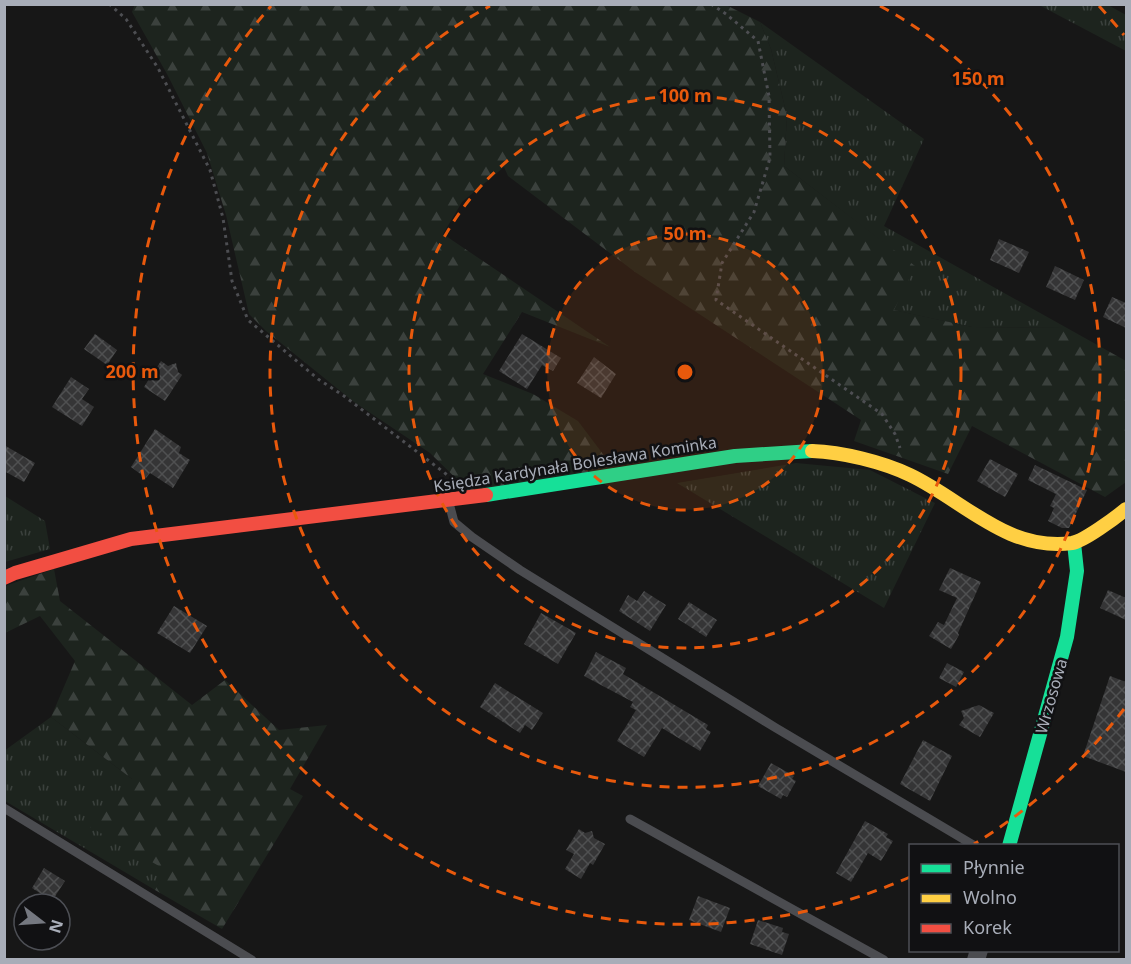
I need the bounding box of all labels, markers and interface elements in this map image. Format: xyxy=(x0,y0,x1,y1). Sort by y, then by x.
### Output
text: 150 m xyxy=(951,66,1005,90)
text: 100 m xyxy=(658,83,712,107)
text: 50 m xyxy=(664,221,706,245)
text: 200 m xyxy=(105,359,159,383)
centre of rings xyxy=(675,362,695,382)
street label: Księdza Kardynała Bolesława Kominka xyxy=(432,431,718,497)
street label: Wrzosowa xyxy=(1030,656,1072,736)
legend xyxy=(909,844,1119,952)
text: Płynnie xyxy=(963,855,1025,879)
text: Wolno xyxy=(963,885,1017,909)
north arrow xyxy=(12,892,72,952)
text: Korek xyxy=(963,915,1012,939)
text: N xyxy=(44,917,69,936)

